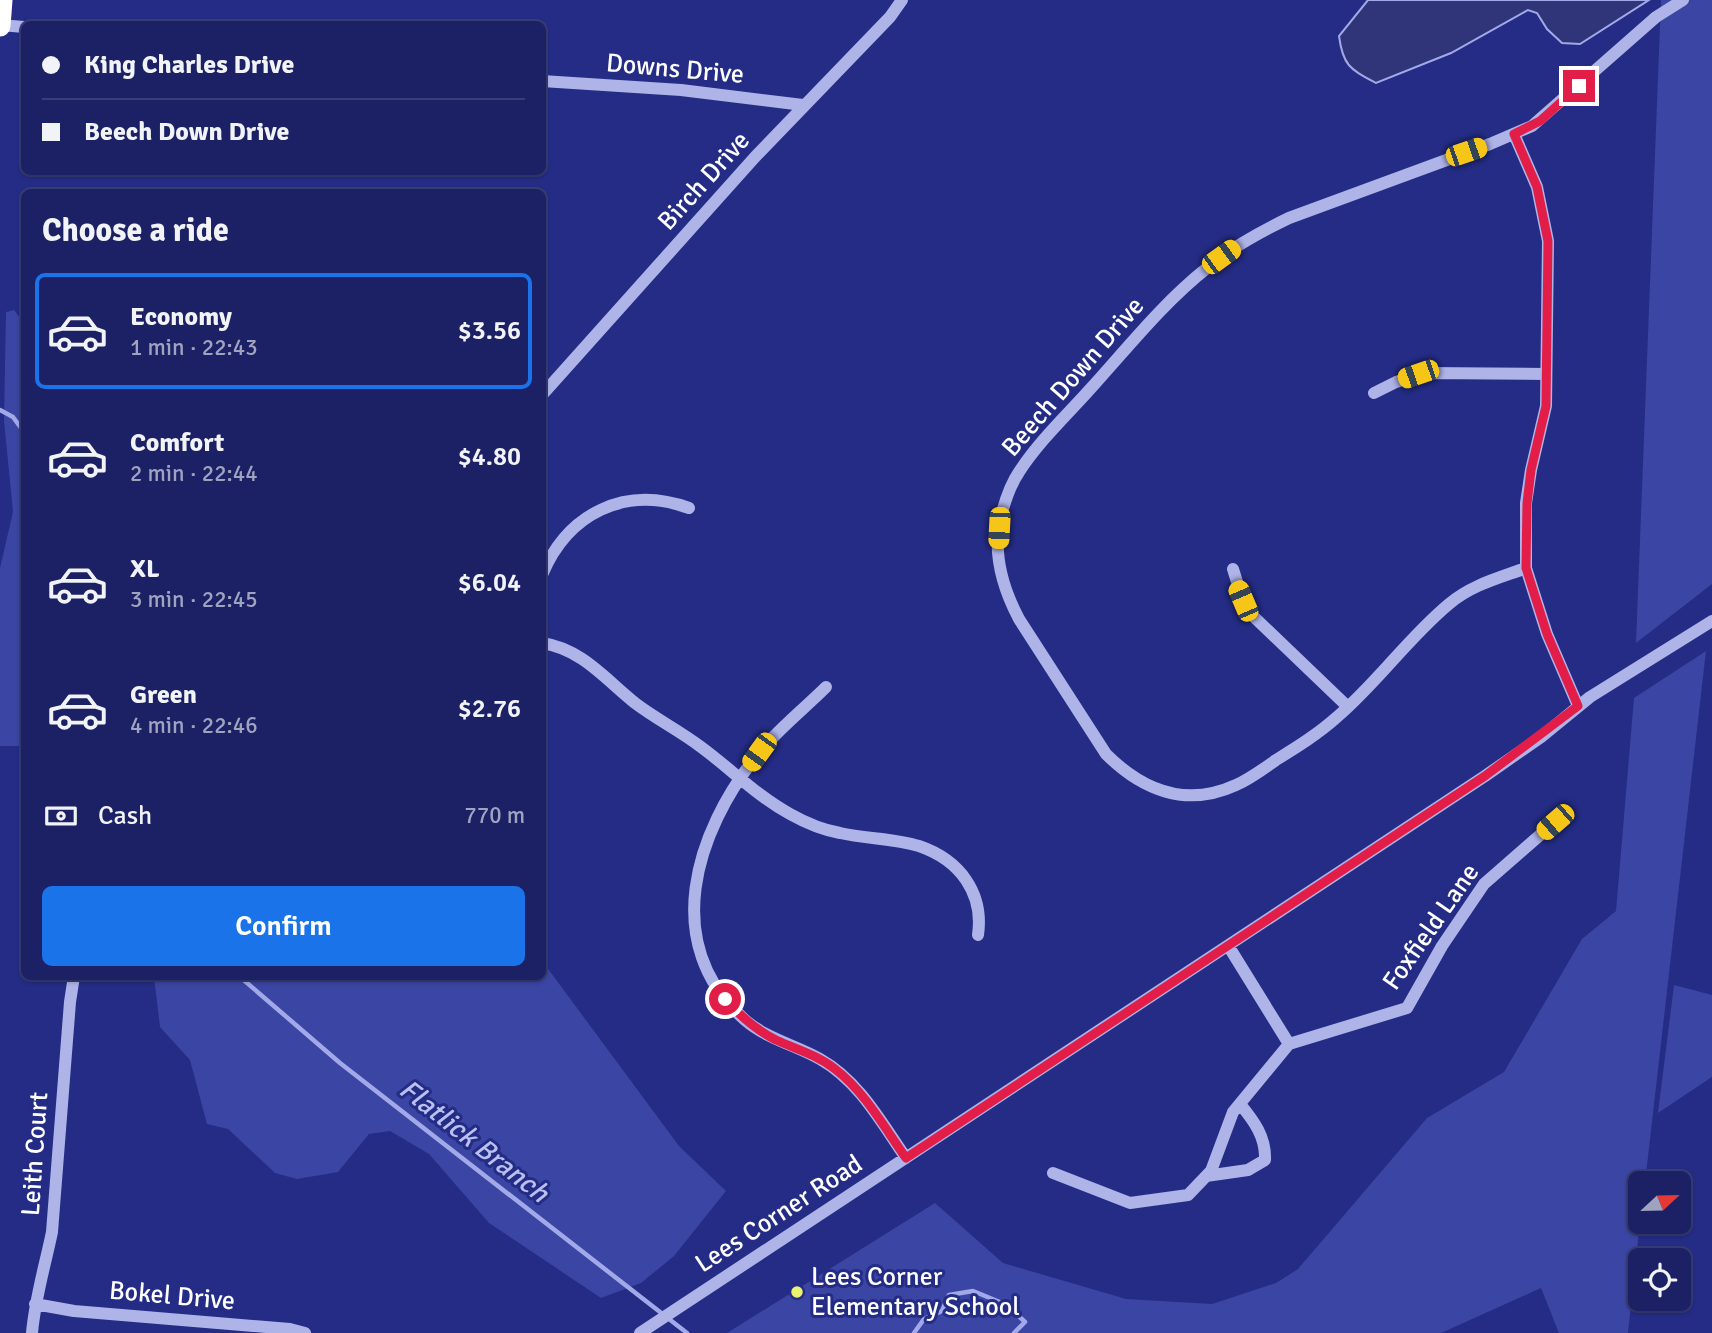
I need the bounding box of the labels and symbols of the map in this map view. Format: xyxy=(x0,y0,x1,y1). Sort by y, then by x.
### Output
street label: Downs Drive xyxy=(605,47,745,91)
route end xyxy=(1563,70,1595,102)
street label: Birch Drive xyxy=(651,125,757,237)
car xyxy=(1443,135,1490,169)
car xyxy=(1198,236,1245,278)
street label: Beech Down Drive xyxy=(995,291,1151,463)
car xyxy=(1395,357,1442,391)
car xyxy=(988,506,1011,550)
car xyxy=(1226,578,1261,624)
car xyxy=(739,729,780,775)
car xyxy=(1533,800,1578,844)
street label: Foxfield Lane xyxy=(1376,858,1486,996)
route start xyxy=(709,983,741,1015)
water label: Flatlick Branch xyxy=(393,1072,556,1210)
street label: Leith Court xyxy=(15,1091,55,1217)
street label: Lees Corner Road xyxy=(689,1148,869,1280)
north arrow xyxy=(1628,1171,1690,1234)
place label: Lees Corner Elementary School xyxy=(811,1261,1020,1323)
street label: Bokel Drive xyxy=(108,1275,236,1317)
marker: Lees Corner Elementary School xyxy=(789,1284,805,1300)

